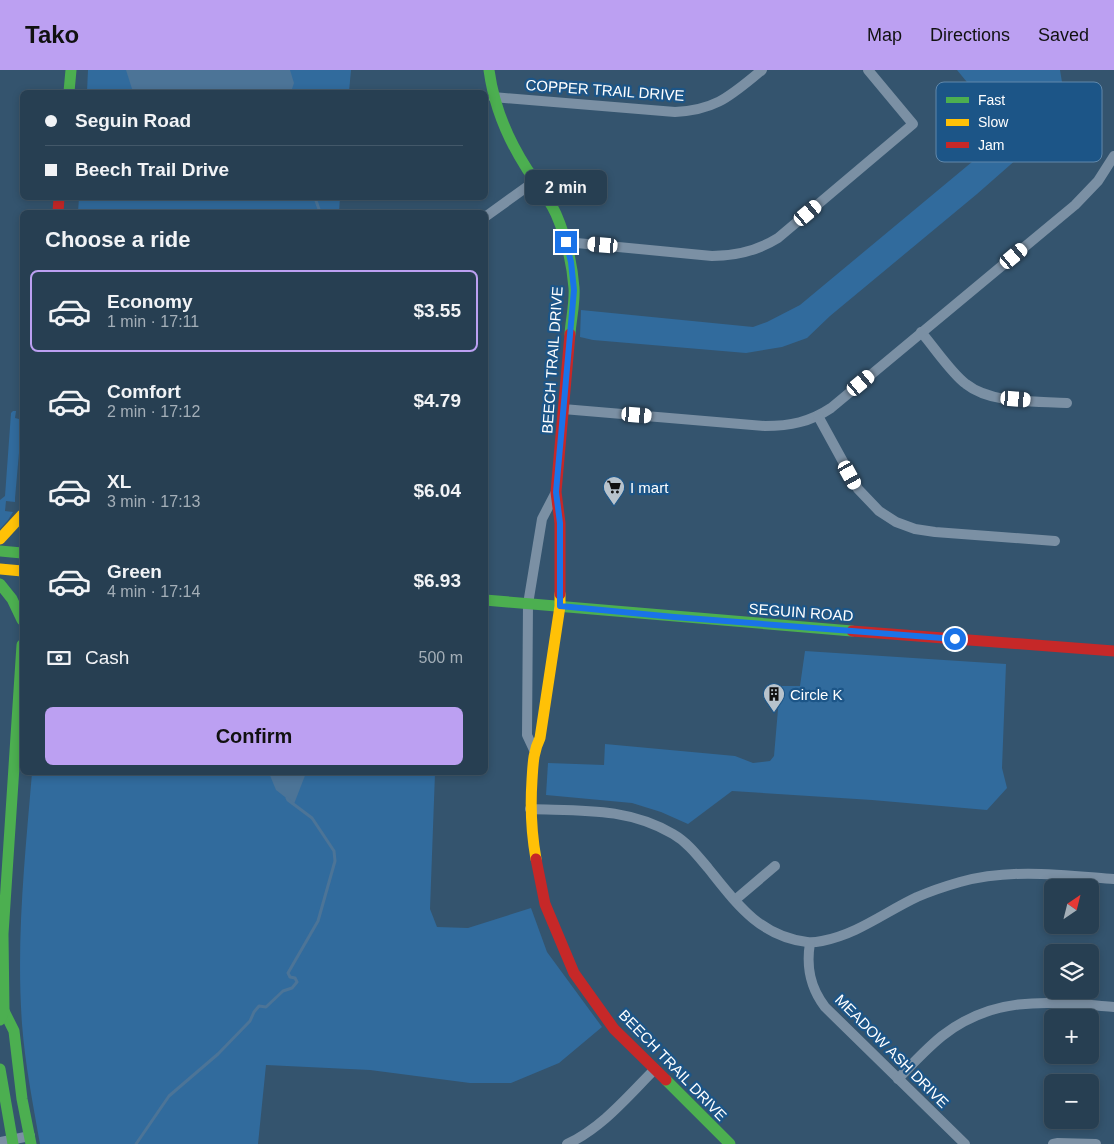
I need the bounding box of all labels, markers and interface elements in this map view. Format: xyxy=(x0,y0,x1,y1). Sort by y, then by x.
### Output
text: Tako xyxy=(25,21,79,48)
text: Map xyxy=(867,25,902,45)
text: Directions xyxy=(930,25,1010,45)
text: Saved xyxy=(1038,25,1089,45)
street label: COPPER TRAIL DRIVE xyxy=(525,76,685,104)
legend xyxy=(936,82,1102,162)
text: Fast xyxy=(978,92,1005,108)
text: Seguin Road xyxy=(75,110,191,131)
text: Slow xyxy=(978,114,1009,130)
text: Jam xyxy=(978,137,1004,153)
text: Beech Trail Drive xyxy=(75,159,229,180)
callout: 2 min xyxy=(525,170,607,204)
text: 2 min xyxy=(545,179,587,196)
car xyxy=(791,198,824,228)
text: Choose a ride xyxy=(45,227,190,252)
route end xyxy=(555,231,577,253)
car xyxy=(587,236,618,254)
car xyxy=(997,241,1030,271)
street label: BEECH TRAIL DRIVE xyxy=(538,286,566,434)
icon: car xyxy=(47,289,92,334)
text: Economy xyxy=(107,291,193,312)
text: $3.55 xyxy=(413,300,461,321)
text: 1 min · 17:11 xyxy=(107,313,199,330)
car xyxy=(844,368,877,398)
icon: car xyxy=(47,379,92,424)
text: Comfort xyxy=(107,381,181,402)
text: $4.79 xyxy=(413,390,461,411)
car xyxy=(1000,390,1031,408)
text: 2 min · 17:12 xyxy=(107,403,200,420)
car xyxy=(621,406,652,424)
car xyxy=(836,458,863,492)
icon: car xyxy=(47,469,92,514)
text: XL xyxy=(107,471,131,492)
supermarket icon: I mart xyxy=(602,475,626,506)
place label: I mart xyxy=(630,479,669,496)
text: $6.04 xyxy=(413,480,461,501)
text: 3 min · 17:13 xyxy=(107,493,200,510)
icon: car xyxy=(47,559,92,604)
text: Green xyxy=(107,561,162,582)
text: $6.93 xyxy=(413,570,461,591)
text: 4 min · 17:14 xyxy=(107,583,200,600)
street label: SEGUIN ROAD xyxy=(748,600,854,624)
route start xyxy=(944,628,966,650)
icon: cash xyxy=(45,644,73,672)
text: Cash xyxy=(85,647,129,668)
text: 500 m xyxy=(419,649,463,666)
building icon: Circle K xyxy=(762,682,786,713)
place label: Circle K xyxy=(790,686,843,703)
button: Confirm xyxy=(45,707,463,765)
north arrow xyxy=(1044,879,1099,934)
map controls xyxy=(1044,879,1099,1129)
button: layers xyxy=(1044,944,1099,999)
street label: MEADOW ASH DRIVE xyxy=(832,991,952,1111)
street label: BEECH TRAIL DRIVE xyxy=(616,1006,730,1124)
button: + xyxy=(1044,1009,1099,1064)
button: − xyxy=(1044,1074,1099,1129)

